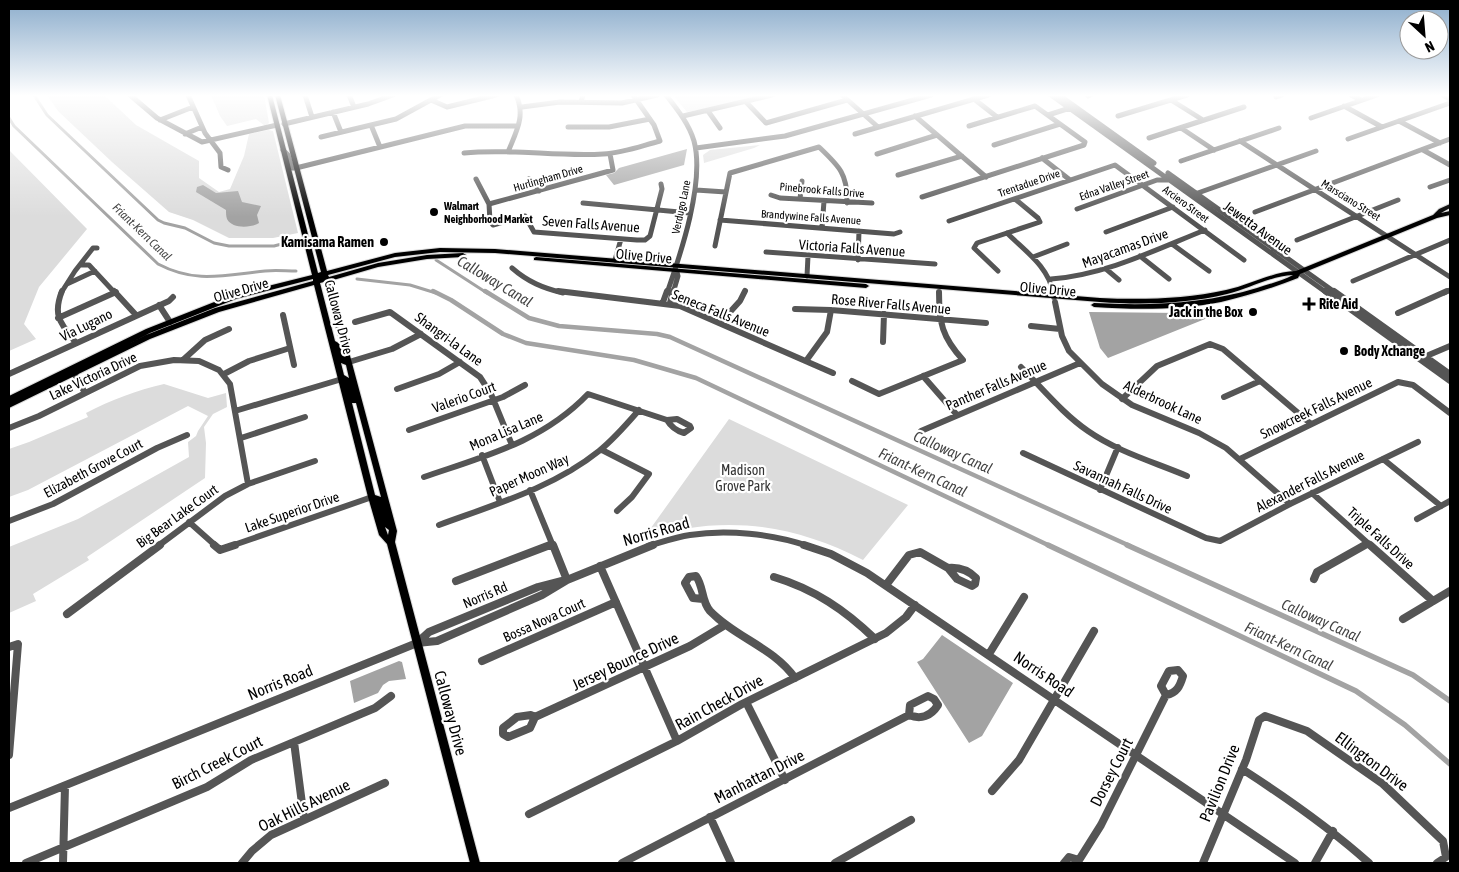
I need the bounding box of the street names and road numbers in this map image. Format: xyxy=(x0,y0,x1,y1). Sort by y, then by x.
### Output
street label: Hurlingham Drive xyxy=(512,162,584,194)
street label: Trentadue Drive xyxy=(997,167,1061,199)
street label: Edna Valley Street xyxy=(1078,167,1150,203)
street label: Marsciano Street xyxy=(1319,177,1383,223)
street label: Verdugo Lane xyxy=(669,179,693,235)
street label: Pinebrook Falls Drive xyxy=(779,180,865,200)
street label: Arciero Street xyxy=(1161,183,1211,225)
street label: Jewetta Avenue xyxy=(1221,198,1295,258)
street label: Brandywine Falls Avenue xyxy=(761,208,861,226)
street label: Seven Falls Avenue xyxy=(542,213,640,235)
street label: Mayacamas Drive xyxy=(1080,225,1170,271)
street label: Victoria Falls Avenue xyxy=(798,236,906,260)
street label: Olive Drive xyxy=(615,246,673,266)
street label: Olive Drive xyxy=(212,275,270,305)
street label: Calloway Drive xyxy=(321,278,357,356)
street label: Olive Drive xyxy=(1019,279,1077,299)
street label: Seneca Falls Avenue xyxy=(670,286,772,340)
street label: Rose River Falls Avenue xyxy=(831,291,951,317)
street label: Via Lugano xyxy=(57,305,115,345)
street label: Shangri-la Lane xyxy=(412,309,486,369)
street label: Lake Victoria Drive xyxy=(47,349,139,403)
street label: Panther Falls Avenue xyxy=(943,357,1049,413)
street label: Snowcreek Falls Avenue xyxy=(1258,374,1374,442)
street label: Alderbrook Lane xyxy=(1121,377,1205,427)
street label: Valerio Court xyxy=(430,378,498,416)
street label: Mona Lisa Lane xyxy=(467,408,545,454)
street label: Elizabeth Grove Court xyxy=(41,435,145,501)
street label: Alexander Falls Avenue xyxy=(1253,447,1367,515)
street label: Paper Moon Way xyxy=(487,450,571,500)
street label: Savannah Falls Drive xyxy=(1071,457,1175,517)
street label: Big Bear Lake Court xyxy=(133,481,221,551)
street label: Lake Superior Drive xyxy=(243,488,341,536)
street label: Triple Falls Drive xyxy=(1344,504,1418,572)
street label: Norris Road xyxy=(621,513,691,549)
street label: Norris Rd xyxy=(460,578,510,612)
street label: Bossa Nova Court xyxy=(501,595,587,645)
street label: Jersey Bounce Drive xyxy=(569,628,682,695)
street label: Norris Road xyxy=(1011,647,1077,701)
street label: Norris Road xyxy=(245,661,315,703)
street label: Calloway Drive xyxy=(430,669,471,758)
street label: Rain Check Drive xyxy=(672,671,766,733)
street label: Ellington Drive xyxy=(1331,728,1412,795)
street label: Birch Creek Court xyxy=(169,731,266,793)
street label: Dorsey Court xyxy=(1086,734,1137,810)
street label: Pavilion Drive xyxy=(1195,742,1243,824)
street label: Manhattan Drive xyxy=(711,746,807,806)
street label: Oak Hills Avenue xyxy=(255,775,353,835)

